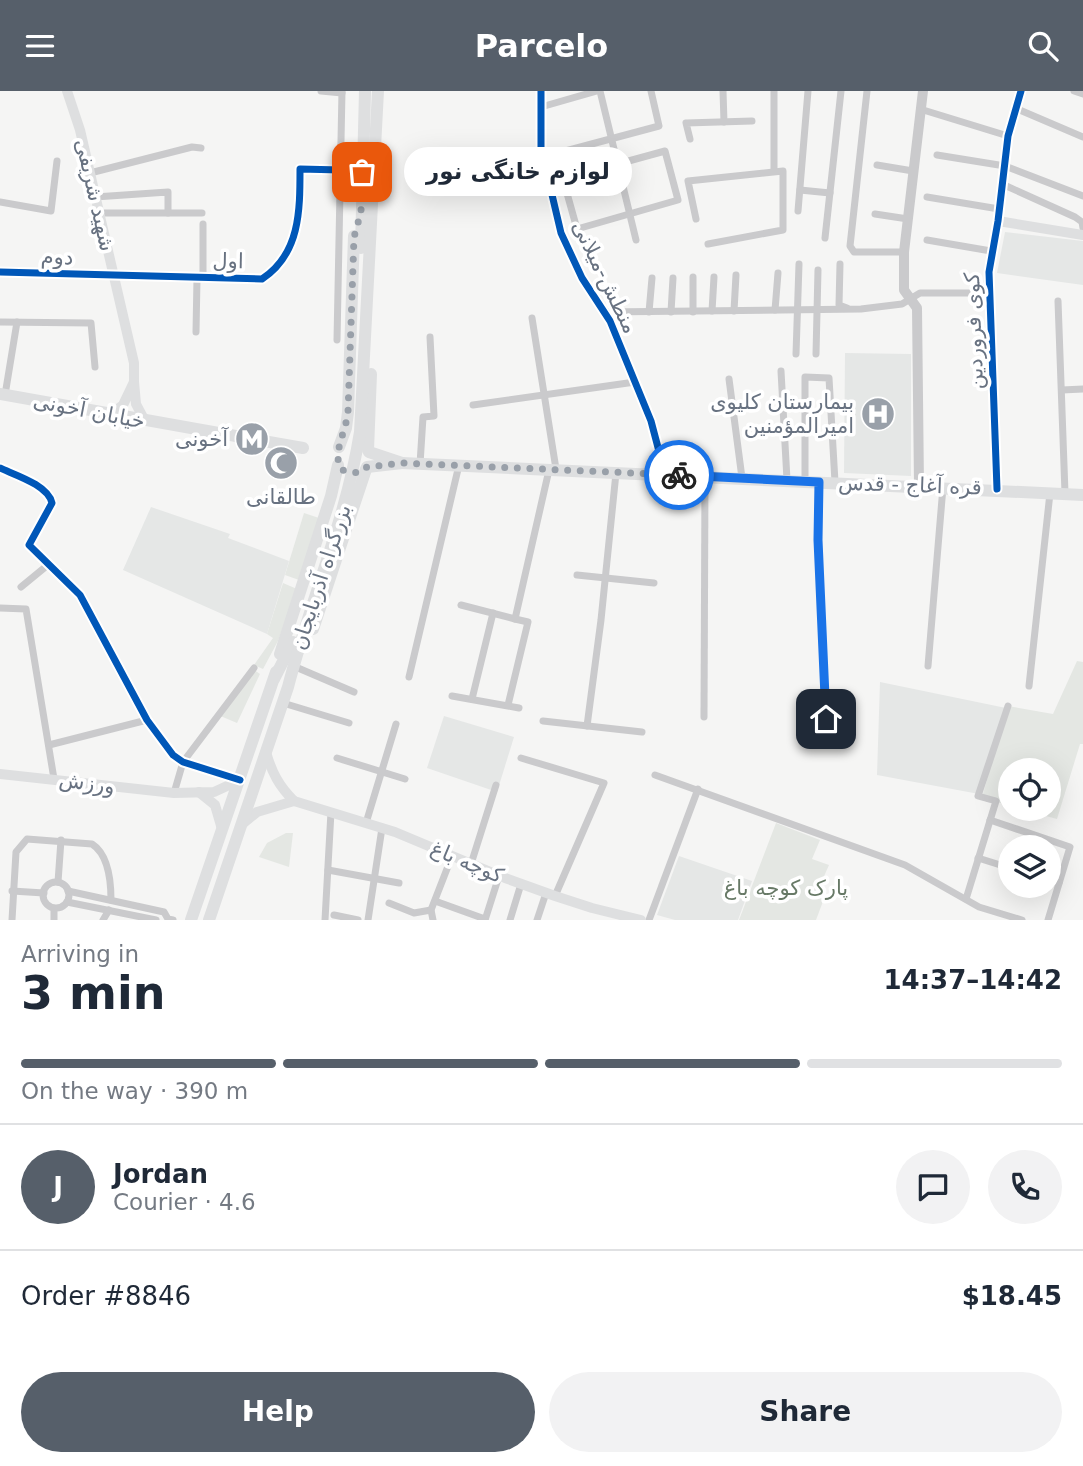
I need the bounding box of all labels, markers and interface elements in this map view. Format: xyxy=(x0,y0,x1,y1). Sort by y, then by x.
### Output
icon: menu xyxy=(21,27,59,65)
text: Parcelo xyxy=(475,27,608,65)
icon: search xyxy=(1024,27,1062,65)
street label: شهید شریفی xyxy=(70,137,120,253)
pin xyxy=(332,142,392,202)
callout: لوازم خانگی نور xyxy=(404,147,632,197)
icon: bag xyxy=(343,153,381,191)
text: لوازم خانگی نور xyxy=(426,158,610,184)
street label: منطش-میلانی xyxy=(567,217,643,337)
street label: دوم xyxy=(40,244,74,270)
street label: اول xyxy=(212,249,244,273)
street label: کوی فروردین xyxy=(960,272,988,390)
street label: خیابان آخونی xyxy=(31,387,147,434)
place label: بیمارستان کلیوی امیرالمؤمنین xyxy=(710,390,854,438)
hospital icon: بیمارستان کلیوی امیرالمؤمنین xyxy=(859,395,897,433)
metro station icon: آخونی xyxy=(233,420,271,458)
place label: آخونی xyxy=(175,426,229,451)
courier xyxy=(644,440,714,510)
mosque icon: طالقانی xyxy=(262,444,300,482)
icon: bike xyxy=(660,456,698,494)
street label: قره آغاج - قدس xyxy=(838,470,982,500)
place label: طالقانی xyxy=(246,485,316,509)
street label: بزرگراه آذربایجان xyxy=(285,501,356,653)
pin xyxy=(796,689,856,749)
icon: home xyxy=(807,700,845,738)
map controls xyxy=(998,758,1061,898)
button: locate xyxy=(998,758,1061,821)
street label: ورزش xyxy=(58,767,116,799)
button: layers xyxy=(998,835,1061,898)
street label: کوچه باغ xyxy=(427,836,507,888)
park label: پارک کوچه باغ xyxy=(724,876,848,900)
text: Arriving in xyxy=(21,941,139,967)
text: 14:37–14:42 xyxy=(883,965,1062,995)
text: 3 min xyxy=(21,966,165,1020)
text: On the way · 390 m xyxy=(21,1078,248,1104)
button: chat xyxy=(896,1150,970,1224)
button: phone xyxy=(988,1150,1062,1224)
text: Jordan xyxy=(113,1159,208,1189)
text: J xyxy=(53,1172,63,1202)
text: Courier · 4.6 xyxy=(113,1189,256,1215)
text: Order #8846 xyxy=(21,1281,191,1311)
text: $18.45 xyxy=(962,1281,1062,1311)
button: Help xyxy=(21,1372,535,1452)
button: Share xyxy=(549,1372,1062,1452)

